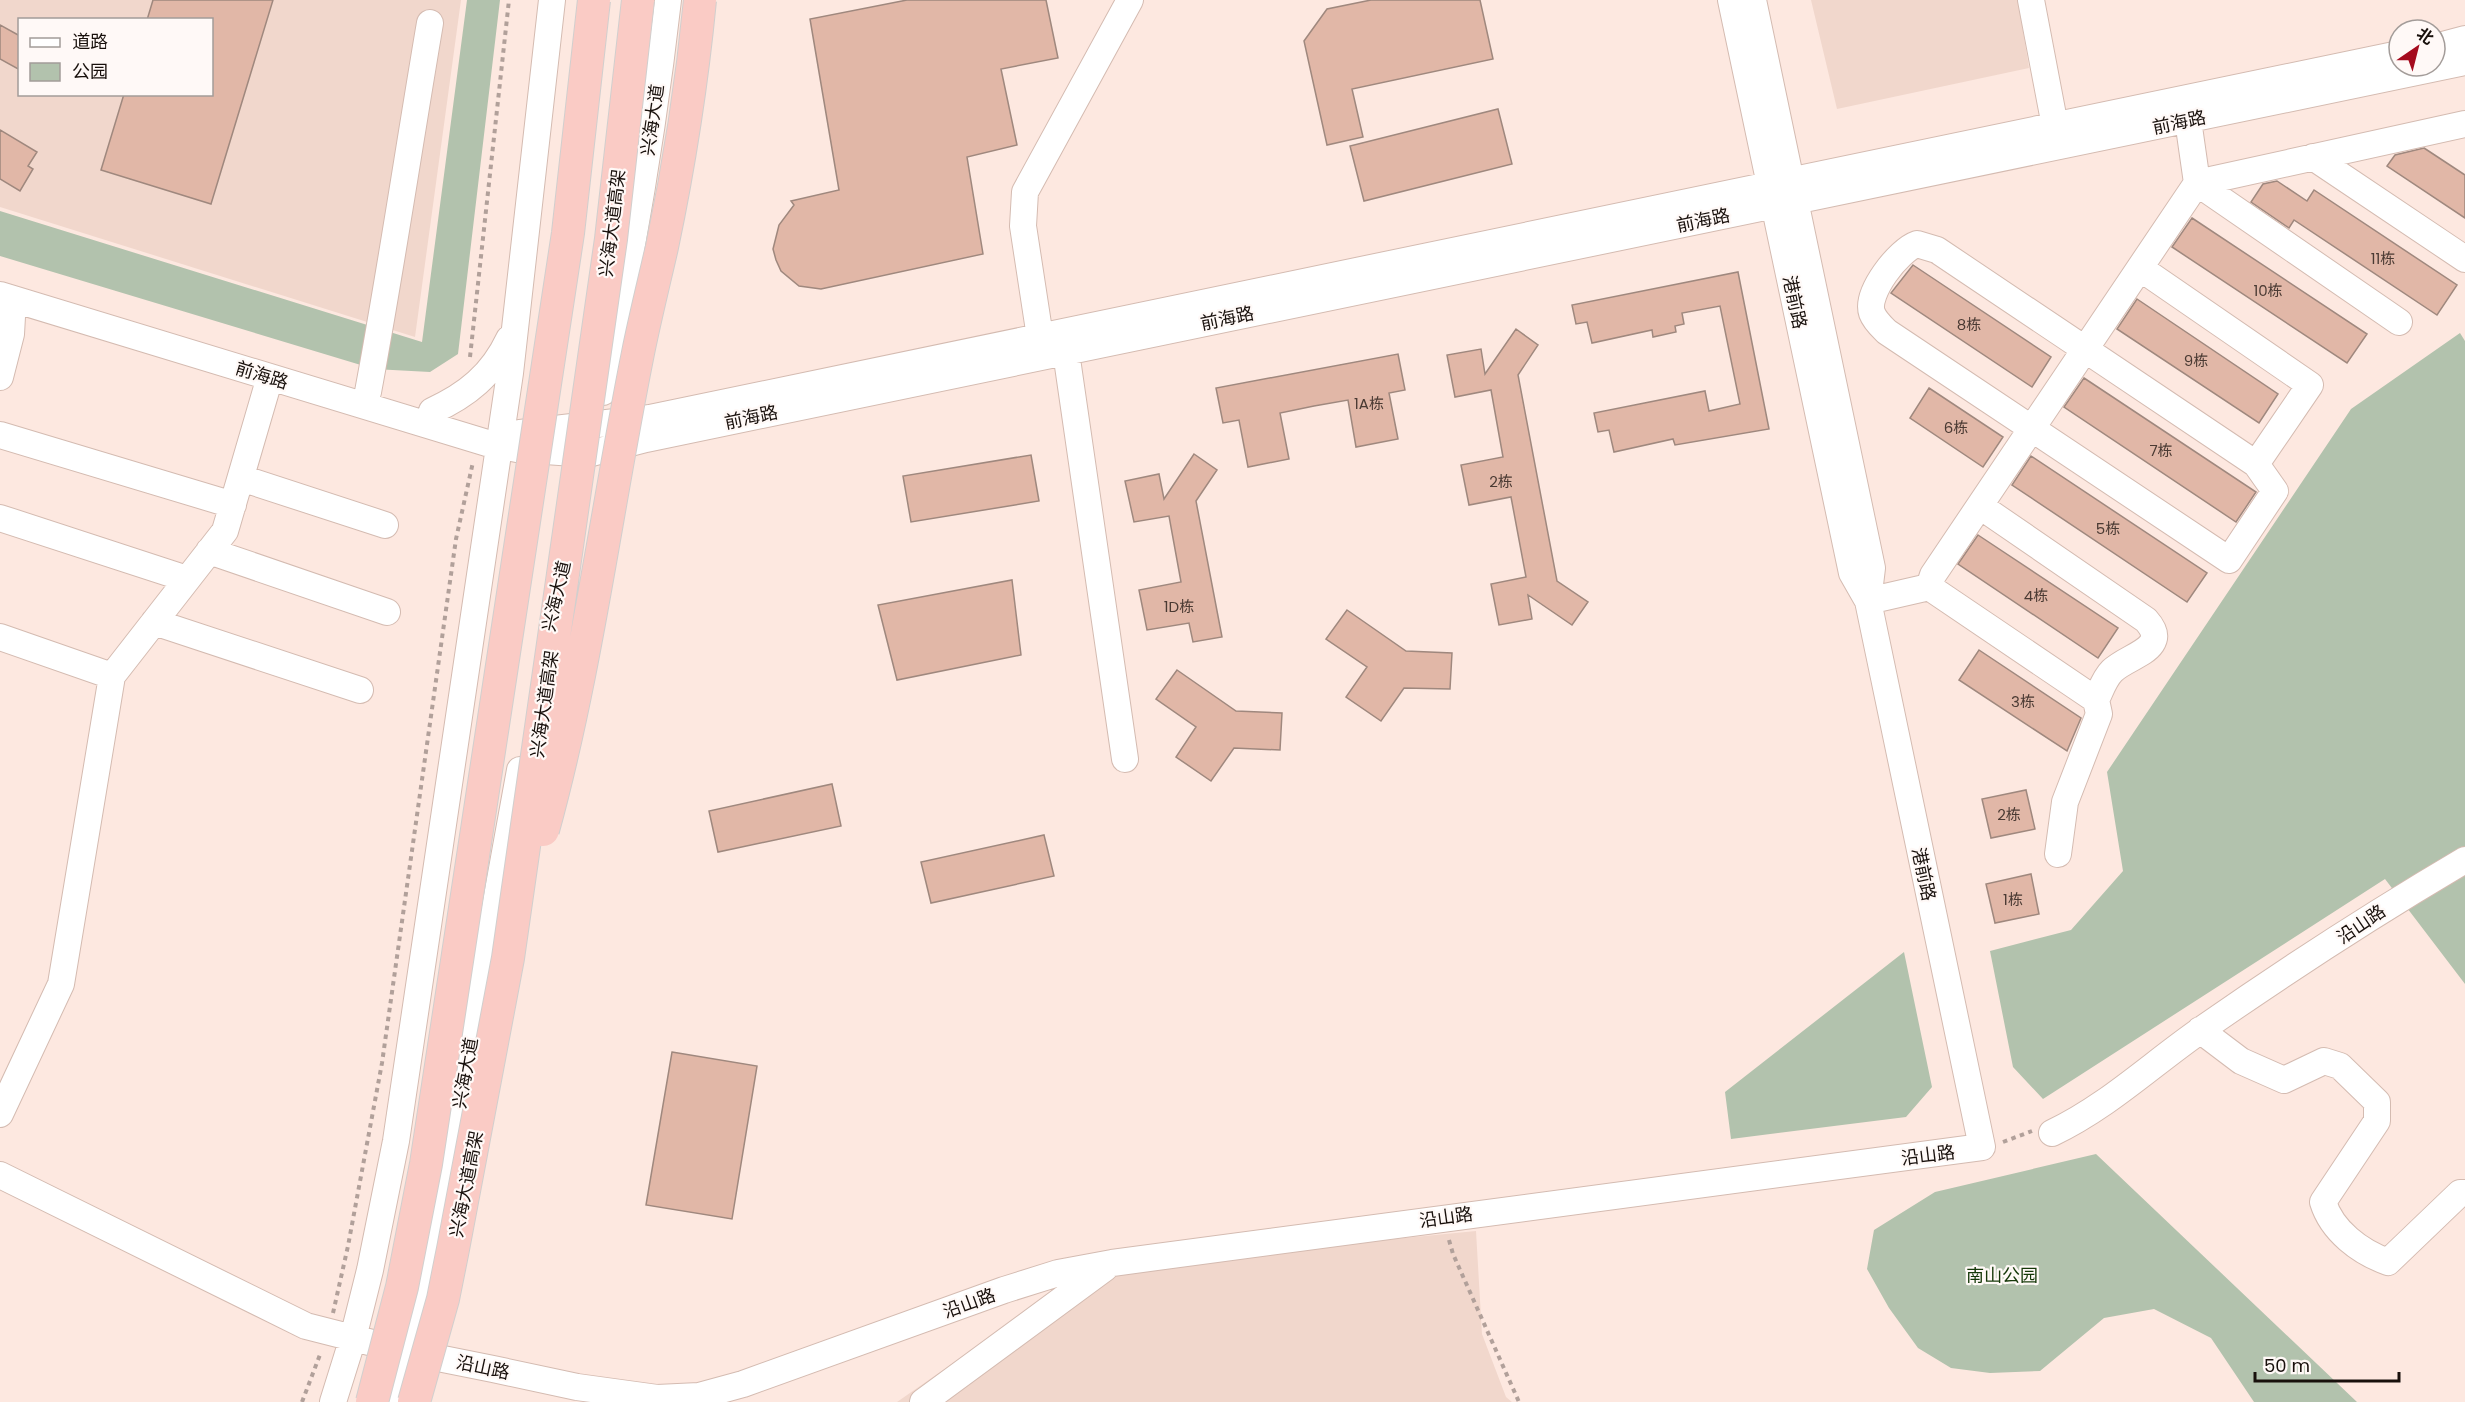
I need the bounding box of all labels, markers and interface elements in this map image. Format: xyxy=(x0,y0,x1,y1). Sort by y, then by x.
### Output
legend xyxy=(18,18,213,96)
north arrow xyxy=(2387,18,2447,78)
text: 北 xyxy=(2412,22,2438,50)
text: 道路 xyxy=(72,29,108,54)
text: 公园 xyxy=(72,59,108,84)
street label: 兴海大道 xyxy=(635,83,669,157)
street label: 前海路 xyxy=(2150,104,2208,140)
street label: 兴海大道高架 xyxy=(593,168,631,278)
street label: 前海路 xyxy=(1674,202,1732,238)
house number: 11栋 xyxy=(2371,248,2395,269)
street label: 港前路 xyxy=(1777,273,1813,331)
house number: 10栋 xyxy=(2253,280,2283,301)
street label: 前海路 xyxy=(1198,300,1256,336)
house number: 8栋 xyxy=(1957,314,1981,335)
house number: 9栋 xyxy=(2184,350,2208,371)
street label: 前海路 xyxy=(233,355,291,395)
house number: 1A栋 xyxy=(1354,393,1384,414)
street label: 前海路 xyxy=(722,399,780,435)
house number: 6栋 xyxy=(1944,417,1968,438)
house number: 7栋 xyxy=(2149,440,2173,461)
house number: 2栋 xyxy=(1489,471,1513,492)
house number: 5栋 xyxy=(2096,518,2120,539)
street label: 兴海大道 xyxy=(536,558,576,634)
house number: 4栋 xyxy=(2024,585,2048,606)
house number: 1D栋 xyxy=(1164,596,1194,617)
street label: 兴海大道高架 xyxy=(524,649,564,759)
house number: 3栋 xyxy=(2011,691,2035,712)
house number: 2栋 xyxy=(1997,804,2021,825)
street label: 港前路 xyxy=(1906,845,1942,903)
house number: 1栋 xyxy=(2003,889,2023,910)
street label: 沿山路 xyxy=(2332,899,2390,949)
street label: 兴海大道 xyxy=(446,1035,484,1111)
street label: 兴海大道高架 xyxy=(443,1129,489,1239)
street label: 沿山路 xyxy=(1900,1139,1956,1171)
street label: 沿山路 xyxy=(1418,1201,1474,1233)
park label: 南山公园 xyxy=(1966,1263,2038,1288)
street label: 沿山路 xyxy=(939,1282,999,1324)
scale bar xyxy=(2255,1345,2399,1383)
street label: 沿山路 xyxy=(454,1349,512,1385)
text: 50 m xyxy=(2264,1353,2310,1378)

